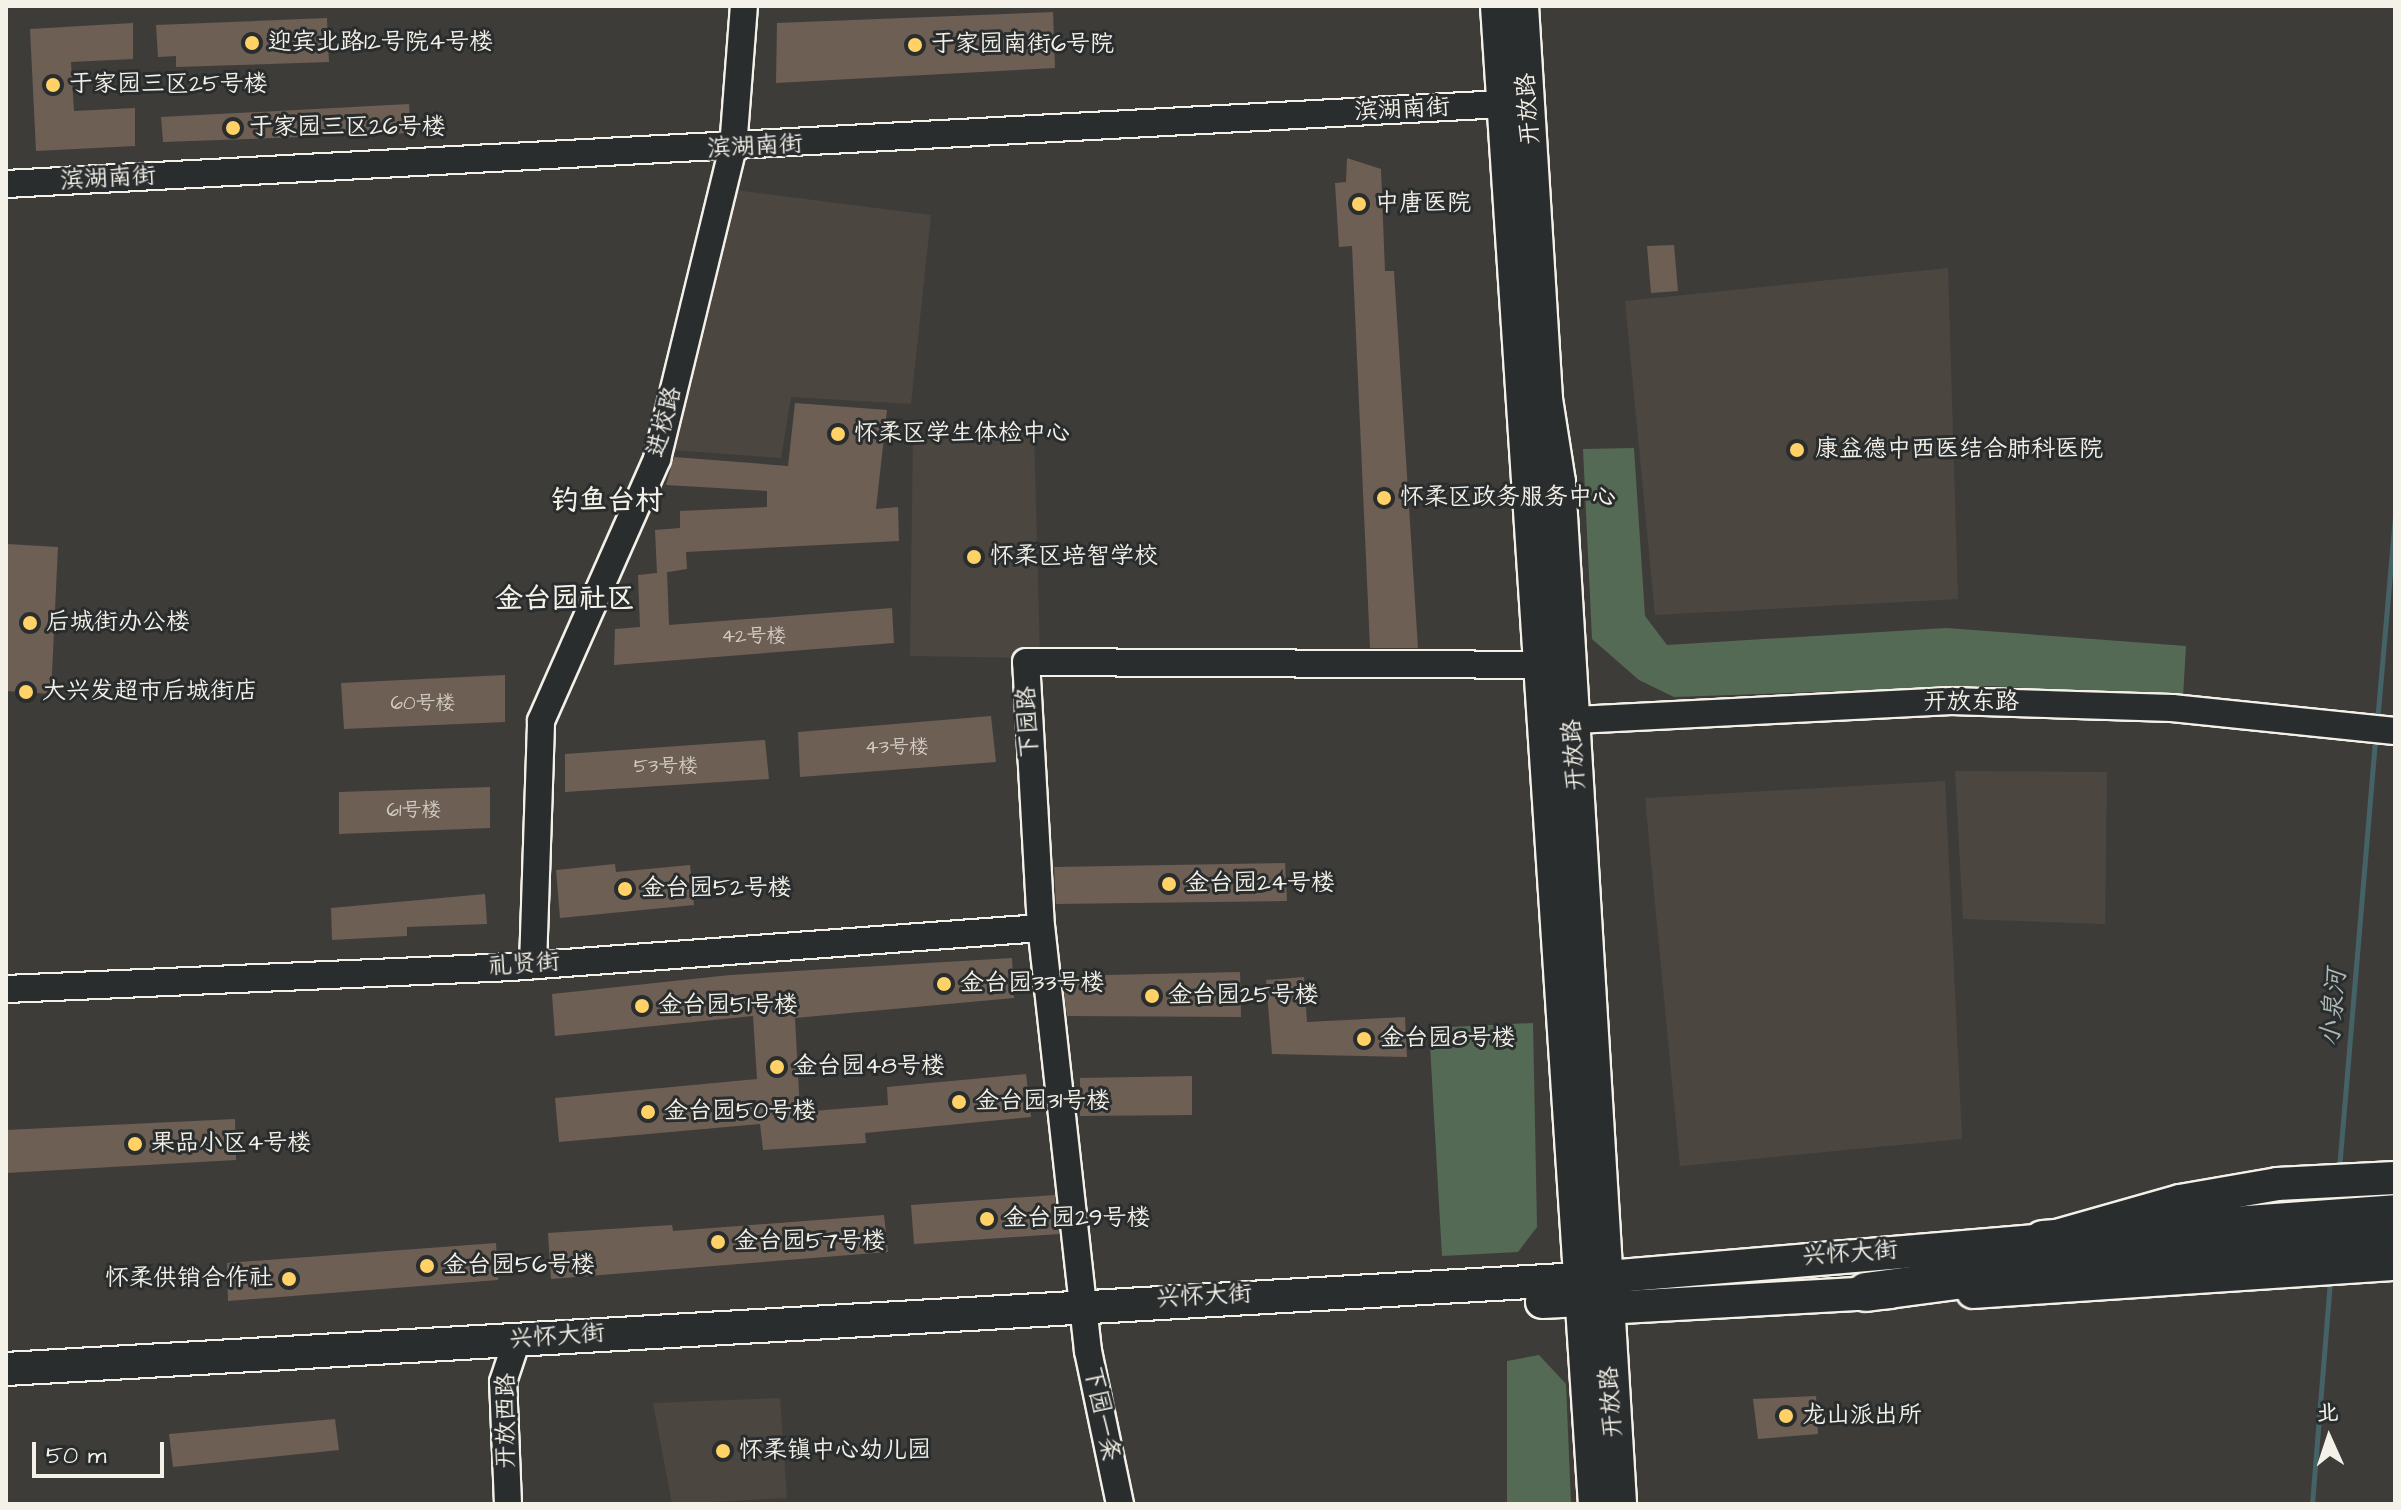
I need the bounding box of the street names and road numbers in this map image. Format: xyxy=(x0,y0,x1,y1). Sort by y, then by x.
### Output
street label: 开放路 xyxy=(1512,72,1546,146)
street label: 滨湖南街 xyxy=(1353,93,1451,127)
street label: 滨湖南街 xyxy=(706,130,804,164)
street label: 滨湖南街 xyxy=(59,162,157,196)
street label: 进校路 xyxy=(642,383,688,461)
street label: 下园路 xyxy=(1013,685,1045,759)
street label: 开放东路 xyxy=(1923,689,2019,717)
street label: 开放路 xyxy=(1558,718,1592,792)
street label: 礼贤街 xyxy=(487,948,561,982)
street label: 兴怀大街 xyxy=(1801,1236,1899,1272)
street label: 兴怀大街 xyxy=(1155,1280,1253,1314)
street label: 兴怀大街 xyxy=(508,1319,606,1355)
street label: 下园一条 xyxy=(1077,1364,1125,1464)
street label: 开放路 xyxy=(1595,1365,1629,1439)
street label: 开放西路 xyxy=(493,1373,521,1469)

